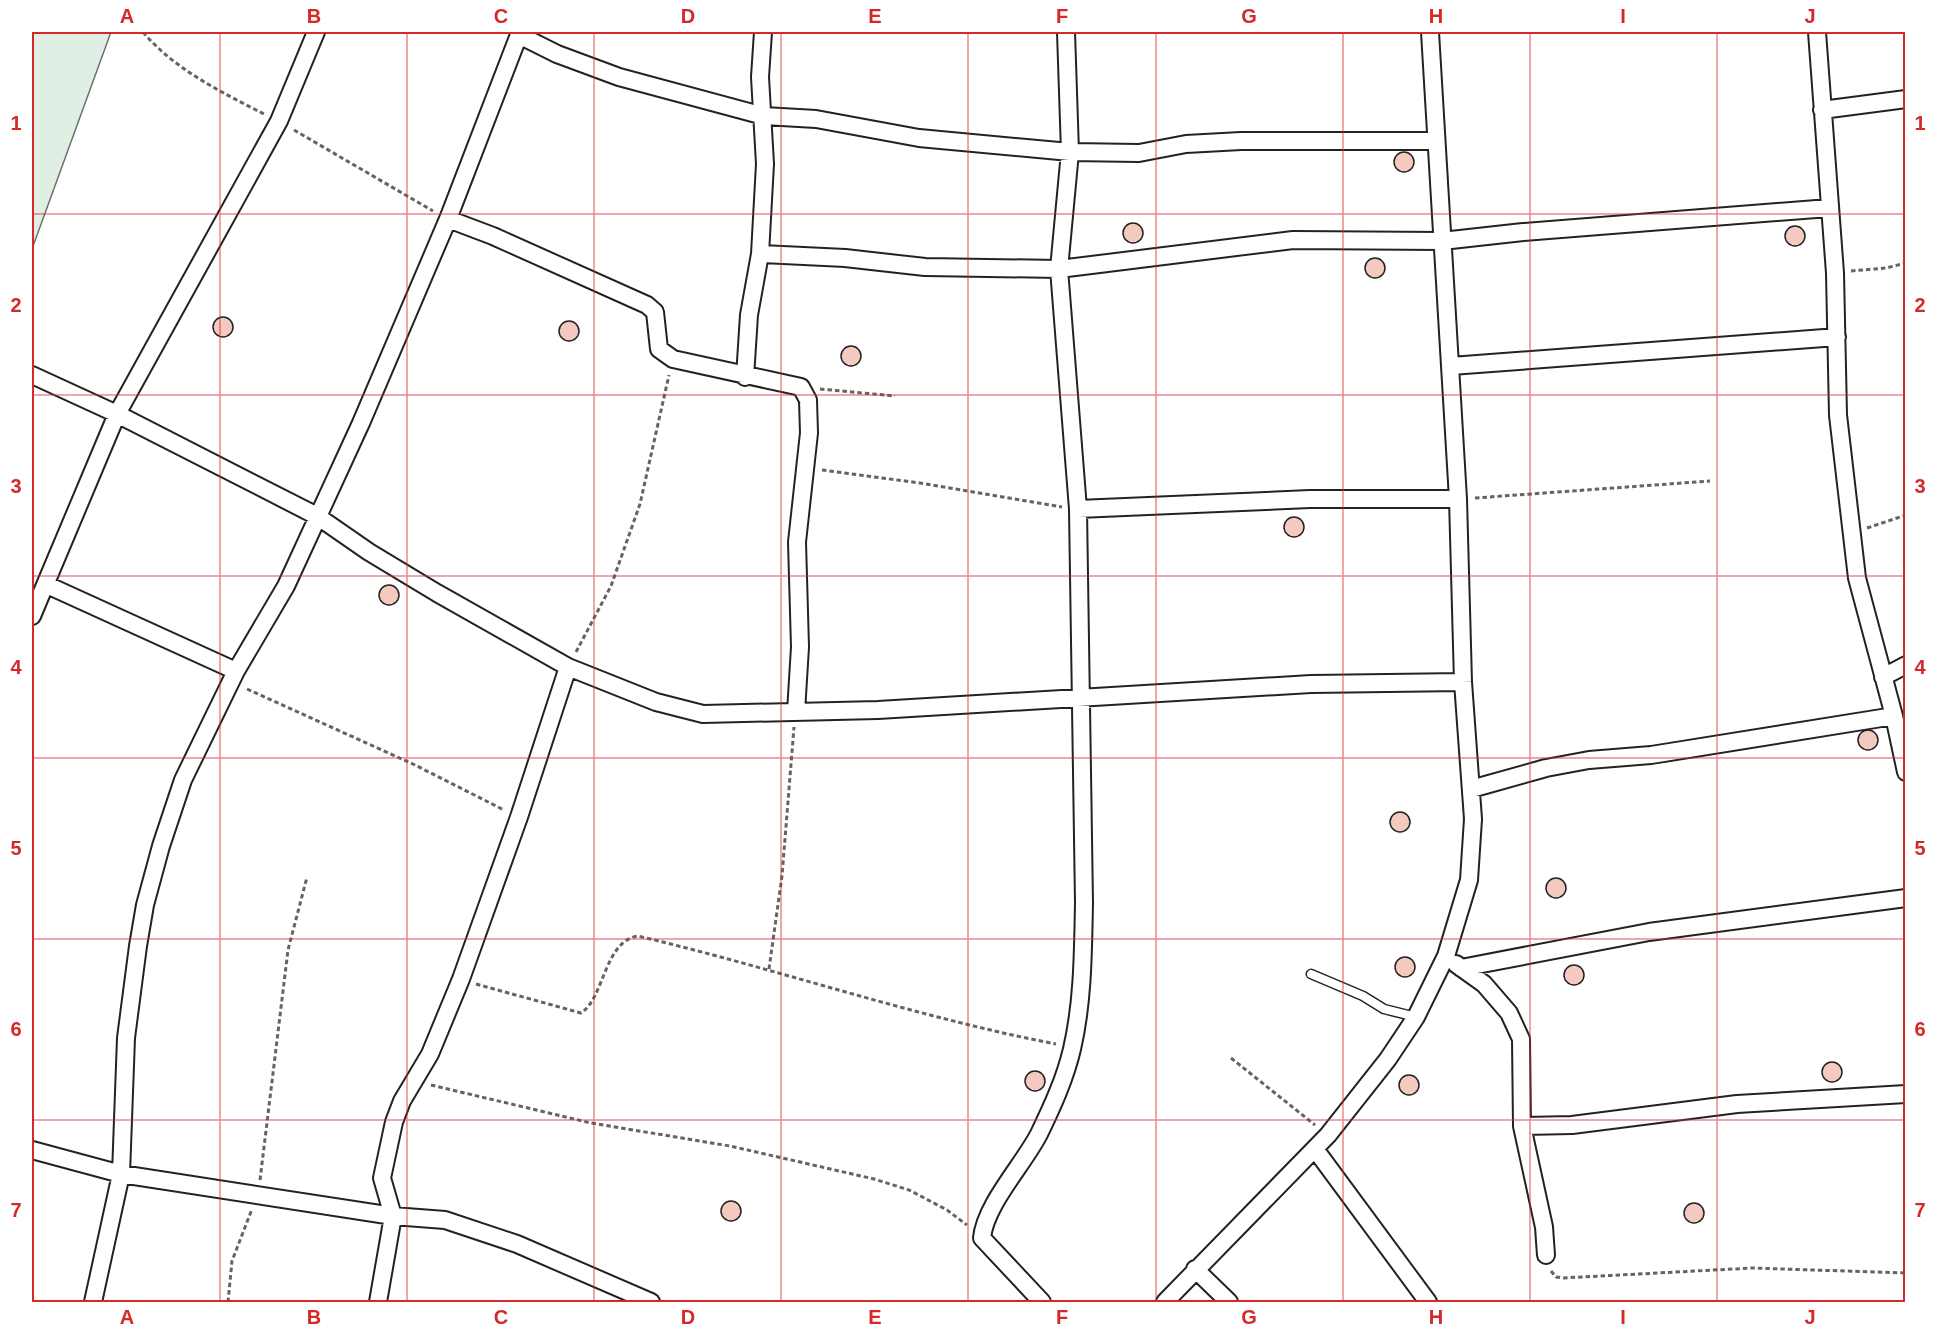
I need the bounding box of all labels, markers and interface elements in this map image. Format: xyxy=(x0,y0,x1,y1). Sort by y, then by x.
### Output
text: A xyxy=(120,5,134,27)
text: B xyxy=(307,5,321,27)
text: C xyxy=(494,5,508,27)
text: D xyxy=(681,5,695,27)
text: E xyxy=(868,5,882,27)
text: F xyxy=(1056,5,1068,27)
text: G xyxy=(1241,5,1257,27)
text: H xyxy=(1429,5,1443,27)
text: I xyxy=(1620,5,1626,27)
text: J xyxy=(1804,5,1816,27)
text: 1 xyxy=(10,112,22,134)
text: 1 xyxy=(1914,112,1926,134)
text: 2 xyxy=(10,294,22,316)
text: 2 xyxy=(1914,294,1926,316)
text: 3 xyxy=(10,475,22,497)
text: 3 xyxy=(1914,475,1926,497)
text: 4 xyxy=(10,656,22,678)
text: 4 xyxy=(1914,656,1926,678)
text: 5 xyxy=(10,837,22,859)
text: 5 xyxy=(1914,837,1926,859)
text: 6 xyxy=(10,1018,22,1040)
text: 6 xyxy=(1914,1018,1926,1040)
text: 7 xyxy=(10,1199,22,1221)
text: 7 xyxy=(1914,1199,1926,1221)
text: A xyxy=(120,1306,134,1328)
text: B xyxy=(307,1306,321,1328)
text: C xyxy=(494,1306,508,1328)
text: D xyxy=(681,1306,695,1328)
text: E xyxy=(868,1306,882,1328)
text: F xyxy=(1056,1306,1068,1328)
text: G xyxy=(1241,1306,1257,1328)
text: H xyxy=(1429,1306,1443,1328)
text: I xyxy=(1620,1306,1626,1328)
text: J xyxy=(1804,1306,1816,1328)

